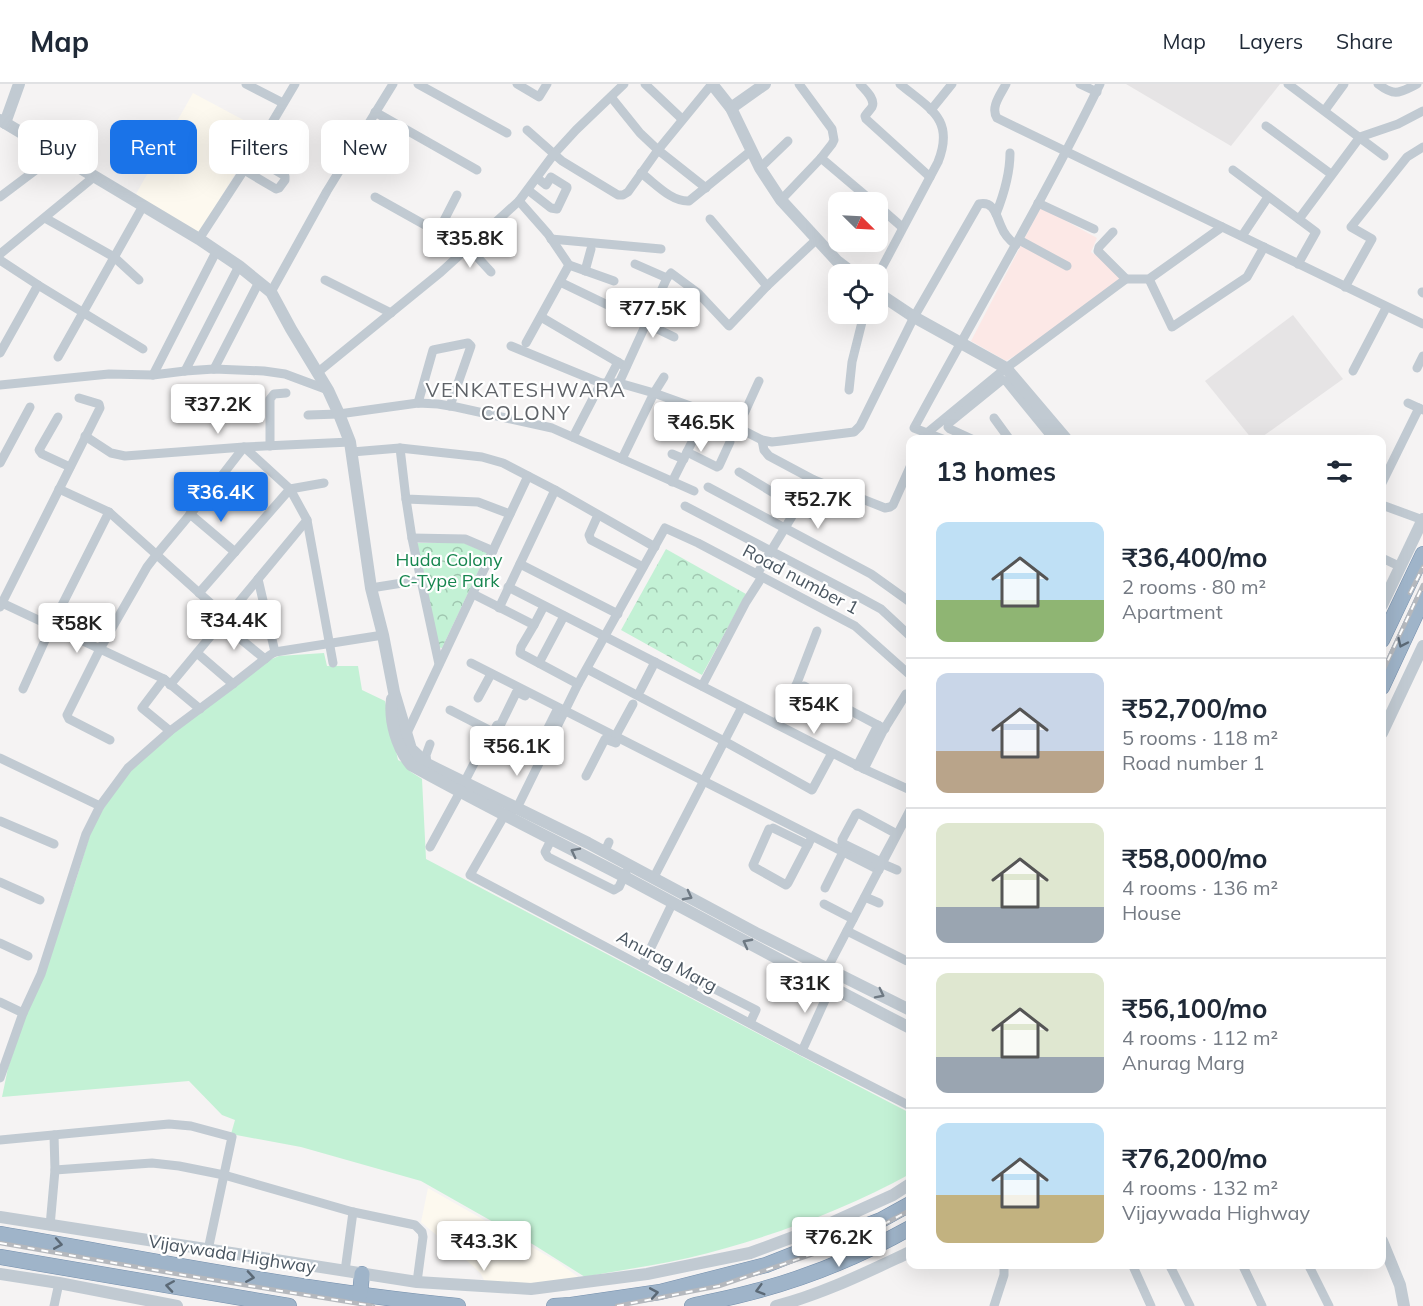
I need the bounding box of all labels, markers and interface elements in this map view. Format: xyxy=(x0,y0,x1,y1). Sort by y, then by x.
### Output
text: Map xyxy=(30,24,89,59)
text: Map xyxy=(1163,28,1206,54)
text: Layers xyxy=(1239,28,1303,54)
text: Share xyxy=(1336,28,1393,54)
chip: Buy xyxy=(18,120,98,174)
chip: Rent xyxy=(110,120,197,174)
chip: Filters xyxy=(209,120,309,174)
chip: New xyxy=(321,120,409,174)
north arrow xyxy=(828,192,888,252)
map controls xyxy=(828,192,888,324)
pin: ₹35.8K xyxy=(421,218,519,269)
text: ₹35.8K xyxy=(437,225,503,250)
button: locate xyxy=(828,264,888,324)
pin: ₹77.5K xyxy=(604,288,702,339)
text: ₹77.5K xyxy=(620,295,686,320)
district label: VENKATESHWARA COLONY xyxy=(425,377,627,425)
pin: ₹37.2K xyxy=(169,384,267,435)
text: ₹37.2K xyxy=(185,391,251,416)
pin: ₹46.5K xyxy=(652,402,750,453)
text: ₹46.5K xyxy=(668,409,734,434)
text: 13 homes xyxy=(936,455,1056,488)
icon: filters xyxy=(1323,455,1356,488)
pin: ₹36.4K xyxy=(172,472,270,523)
text: ₹36.4K xyxy=(188,479,254,504)
pin: ₹52.7K xyxy=(769,479,867,530)
text: ₹52.7K xyxy=(785,486,851,511)
street label: Road number 1 xyxy=(739,539,863,619)
text: ₹36,400/mo xyxy=(1122,541,1267,574)
icon: home xyxy=(984,546,1056,618)
park label: Huda Colony C-Type Park xyxy=(395,548,503,592)
text: 2 rooms · 80 m² xyxy=(1122,574,1266,599)
text: Apartment xyxy=(1122,599,1223,624)
pin: ₹34.4K xyxy=(185,600,283,651)
pin: ₹58K xyxy=(41,603,113,654)
text: ₹34.4K xyxy=(201,607,267,632)
text: ₹58K xyxy=(52,610,102,635)
one-way arrow xyxy=(1398,636,1410,647)
pin: ₹54K xyxy=(778,684,850,735)
text: ₹54K xyxy=(789,691,839,716)
text: ₹52,700/mo xyxy=(1122,692,1267,725)
icon: home xyxy=(984,697,1056,769)
text: 5 rooms · 118 m² xyxy=(1122,725,1278,750)
pin: ₹56.1K xyxy=(468,726,566,777)
text: ₹56.1K xyxy=(484,733,550,758)
text: Road number 1 xyxy=(1122,750,1264,775)
text: ₹58,000/mo xyxy=(1122,842,1267,875)
icon: home xyxy=(984,847,1056,919)
one-way arrow xyxy=(570,848,581,859)
text: 4 rooms · 136 m² xyxy=(1122,875,1278,900)
one-way arrow xyxy=(681,889,692,900)
text: House xyxy=(1122,900,1181,925)
street label: Anurag Marg xyxy=(613,925,721,997)
one-way arrow xyxy=(743,939,753,950)
pin: ₹31K xyxy=(769,963,841,1014)
text: ₹31K xyxy=(780,970,830,995)
one-way arrow xyxy=(873,987,884,999)
text: ₹56,100/mo xyxy=(1122,992,1267,1025)
icon: home xyxy=(984,997,1056,1069)
text: 4 rooms · 112 m² xyxy=(1122,1025,1278,1050)
text: Anurag Marg xyxy=(1122,1050,1245,1075)
text: ₹76,200/mo xyxy=(1122,1142,1267,1175)
icon: home xyxy=(984,1147,1056,1219)
text: 4 rooms · 132 m² xyxy=(1122,1175,1278,1200)
text: Vijaywada Highway xyxy=(1122,1200,1310,1225)
pin: ₹76.2K xyxy=(790,1217,888,1268)
pin: ₹43.3K xyxy=(435,1221,533,1272)
text: ₹76.2K xyxy=(806,1224,872,1249)
text: ₹43.3K xyxy=(451,1228,517,1253)
street label: Vijaywada Highway xyxy=(147,1229,318,1279)
one-way arrow xyxy=(52,1237,62,1250)
one-way arrow xyxy=(245,1271,254,1283)
one-way arrow xyxy=(165,1280,175,1293)
one-way arrow xyxy=(755,1283,766,1295)
one-way arrow xyxy=(648,1287,658,1300)

